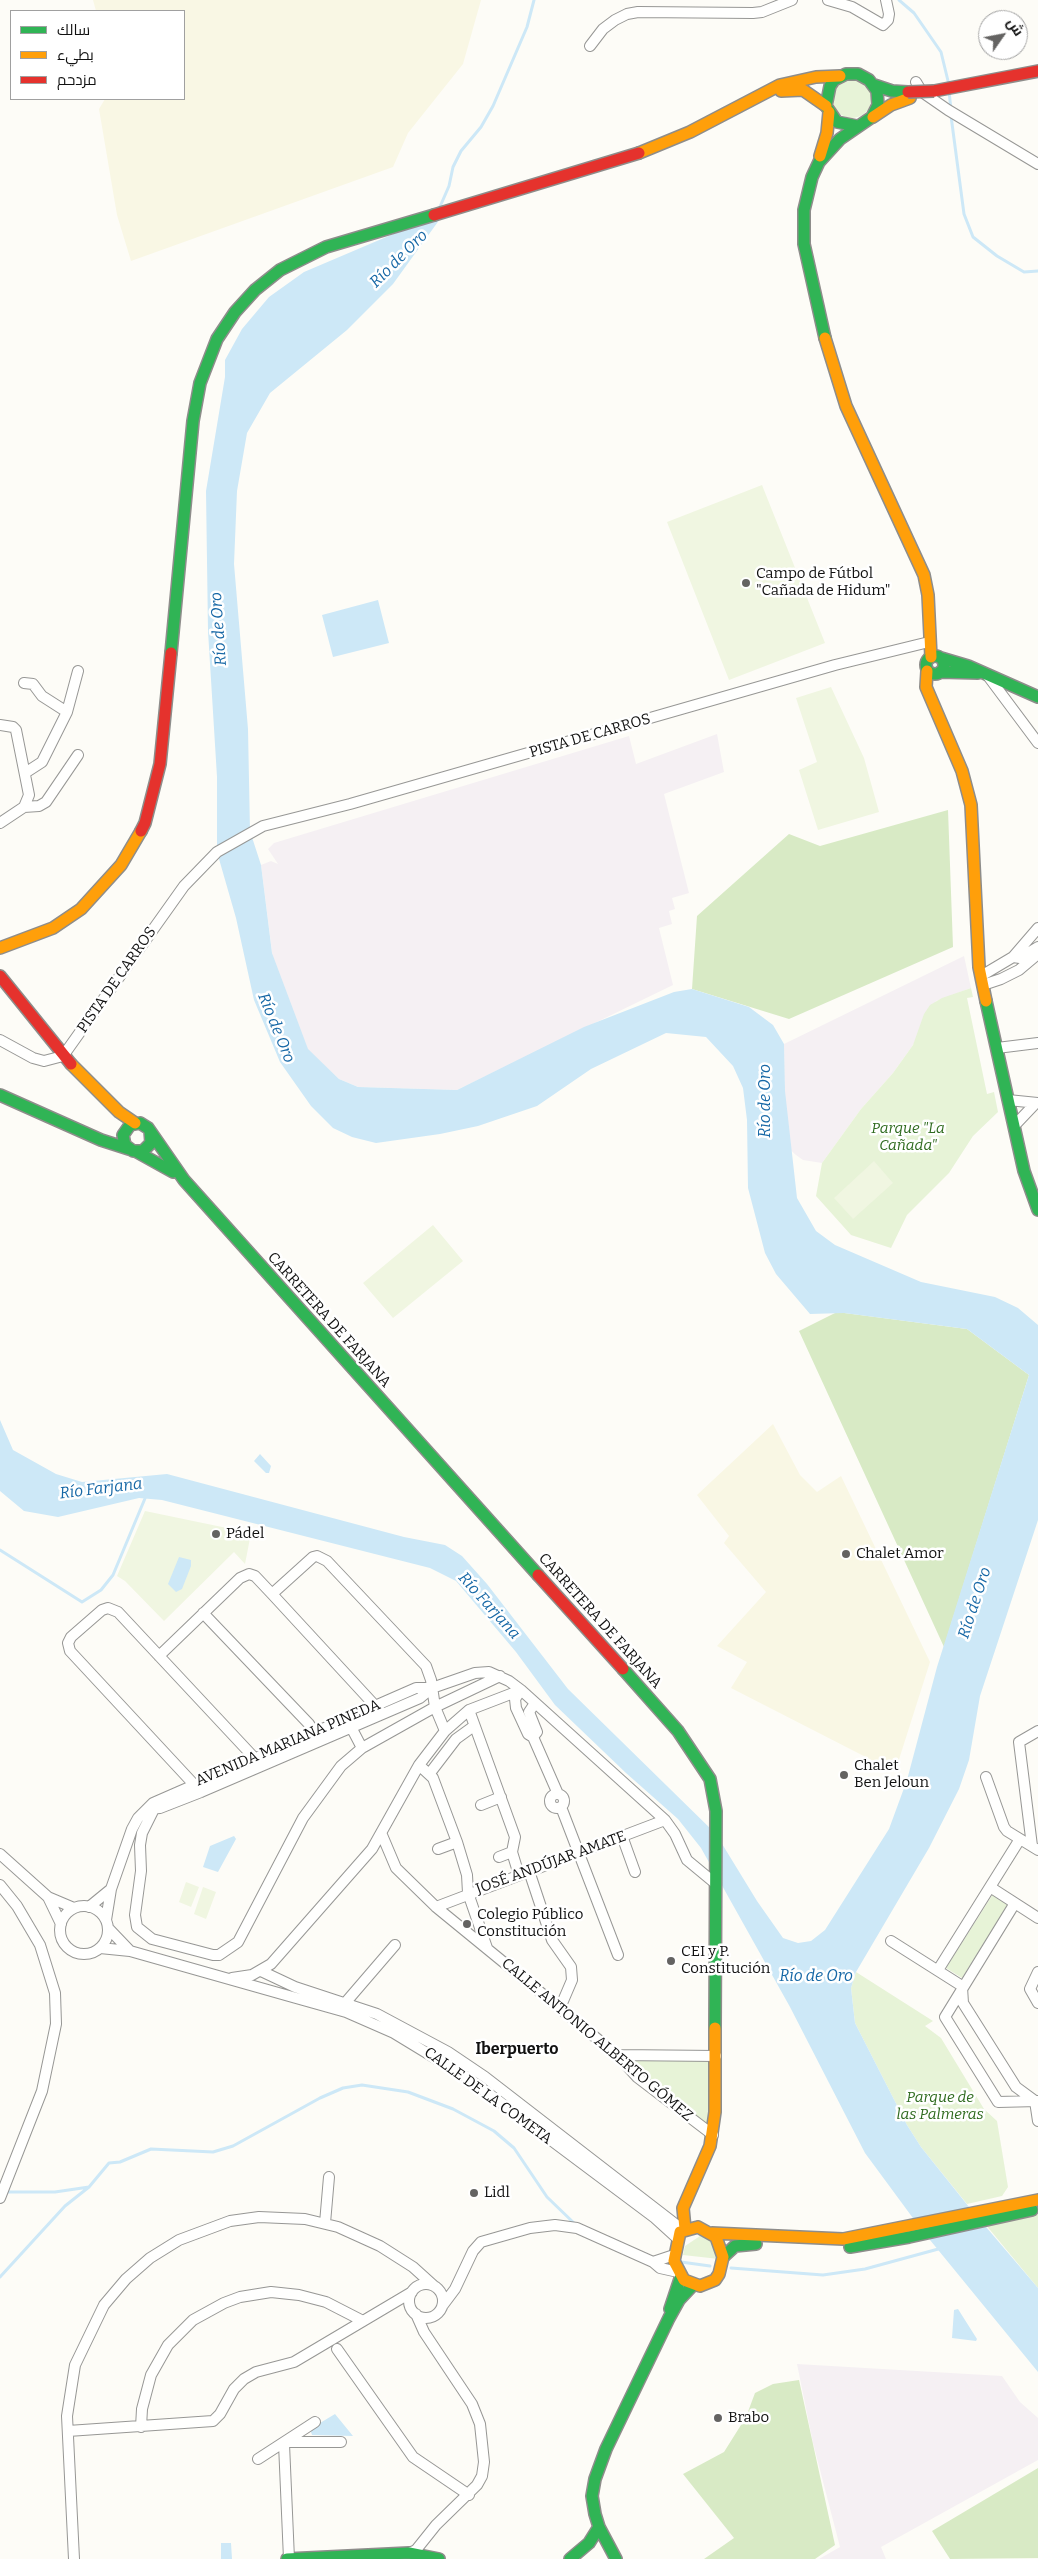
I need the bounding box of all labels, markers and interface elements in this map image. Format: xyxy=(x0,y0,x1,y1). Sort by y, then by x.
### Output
legend xyxy=(10,10,185,100)
north arrow xyxy=(978,10,1028,60)
text: ش xyxy=(1003,15,1027,39)
text: سالك xyxy=(57,21,90,39)
text: بطيء xyxy=(57,46,94,64)
text: مزدحم xyxy=(57,71,97,89)
water label: Río de Oro xyxy=(366,226,432,292)
place label: Campo de Fútbol "Cañada de Hidum" xyxy=(756,565,891,600)
marker: Campo de Fútbol "Cañada de Hidum" xyxy=(740,577,752,589)
water label: Río de Oro xyxy=(207,592,231,666)
street label: PISTA DE CARROS xyxy=(527,710,653,762)
street label: PISTA DE CARROS xyxy=(74,924,160,1036)
water label: Río de Oro xyxy=(253,990,299,1066)
water label: Río de Oro xyxy=(756,1064,776,1138)
park label: Parque "La Cañada" xyxy=(871,1120,945,1155)
street label: CARRETERA DE FARJANA xyxy=(264,1249,394,1391)
water label: Río Farjana xyxy=(59,1474,143,1504)
place label: Pádel xyxy=(226,1525,264,1543)
marker: Pádel xyxy=(210,1528,222,1540)
place label: Chalet Amor xyxy=(856,1545,944,1563)
marker: Chalet Amor xyxy=(840,1548,852,1560)
street label: CARRETERA DE FARJANA xyxy=(535,1550,665,1692)
water label: Río de Oro xyxy=(954,1565,996,1641)
water label: Río Farjana xyxy=(454,1569,524,1643)
street label: AVENIDA MARIANA PINEDA xyxy=(193,1696,383,1790)
place label: Chalet Ben Jeloun xyxy=(854,1757,929,1792)
marker: Chalet Ben Jeloun xyxy=(838,1769,850,1781)
street label: JOSÉ ANDÚJAR AMATE xyxy=(473,1827,629,1899)
place label: Colegio Público Constitución xyxy=(477,1906,583,1941)
marker: Colegio Público Constitución xyxy=(461,1918,473,1930)
place label: CEI y P. Constitución xyxy=(681,1943,770,1978)
street label: CALLE ANTONIO ALBERTO GÓMEZ xyxy=(498,1955,696,2125)
marker: CEI y P. Constitución xyxy=(665,1955,677,1967)
water label: Río de Oro xyxy=(779,1967,853,1987)
district label: Iberpuerto xyxy=(476,2040,558,2060)
street label: CALLE DE LA COMETA xyxy=(421,2044,555,2148)
park label: Parque de las Palmeras xyxy=(896,2089,984,2124)
place label: Lidl xyxy=(484,2184,510,2202)
marker: Lidl xyxy=(468,2187,480,2199)
place label: Brabo xyxy=(728,2409,769,2427)
marker: Brabo xyxy=(712,2412,724,2424)

